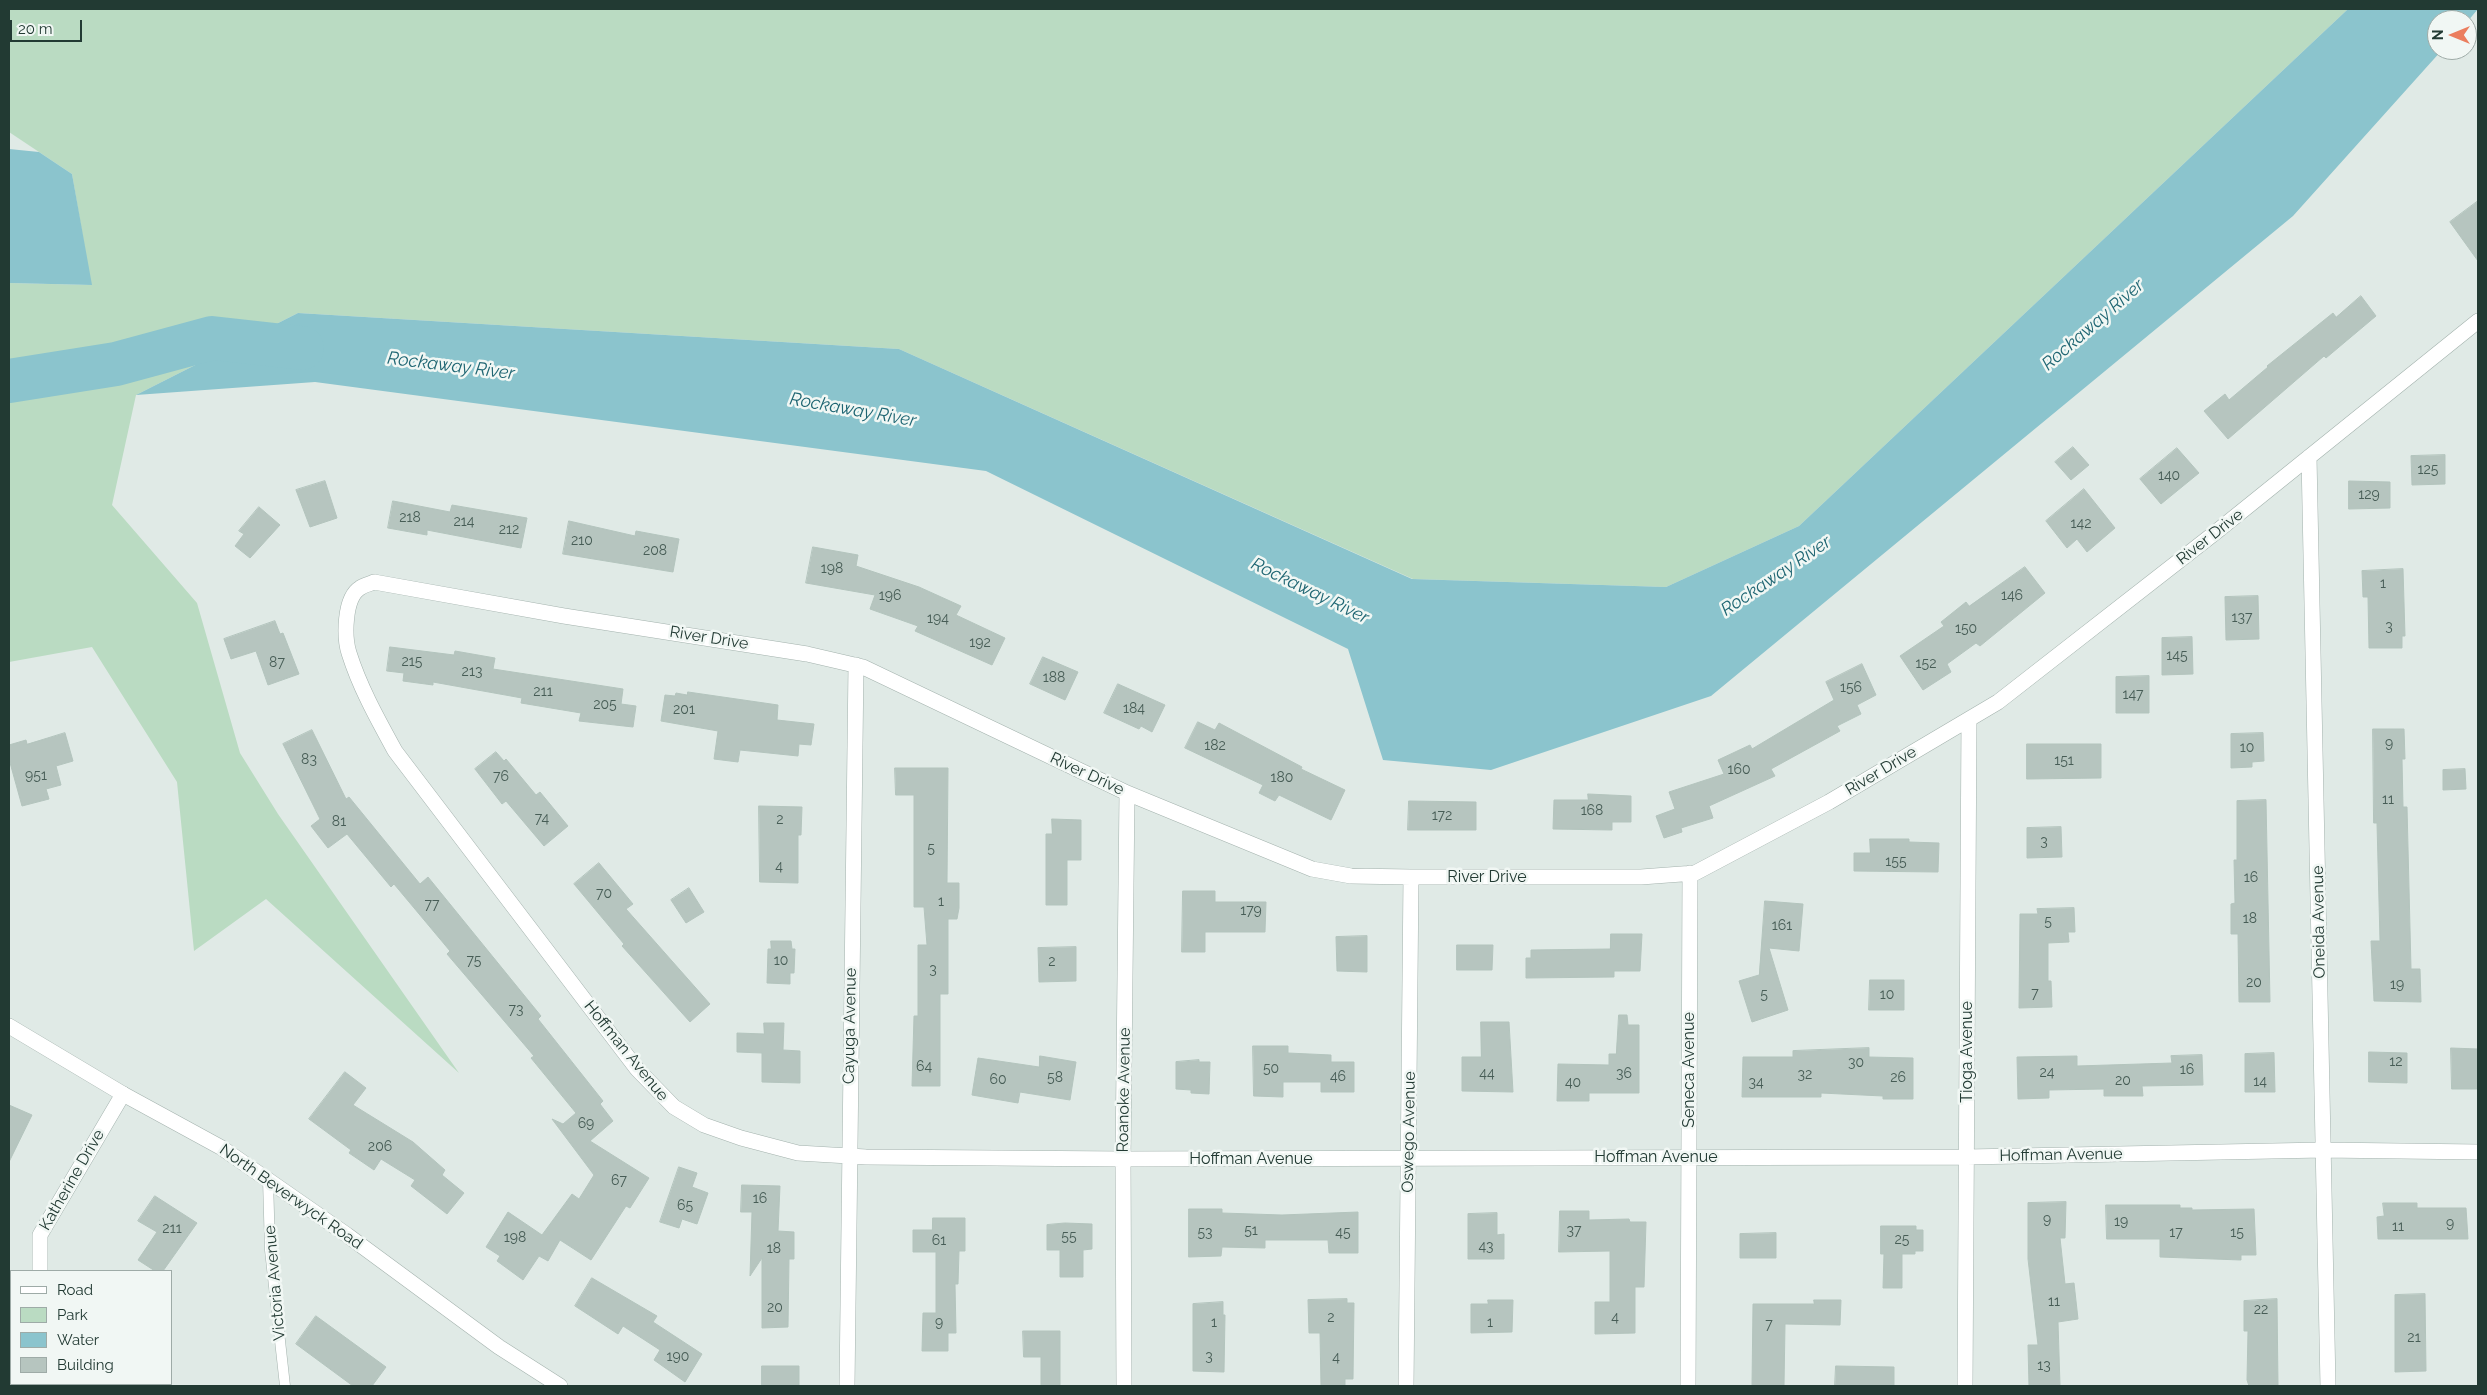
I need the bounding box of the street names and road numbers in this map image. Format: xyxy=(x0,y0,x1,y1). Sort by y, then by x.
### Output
street label: River Drive xyxy=(2173,505,2247,569)
street label: River Drive xyxy=(668,622,750,654)
street label: River Drive xyxy=(1842,742,1920,800)
street label: River Drive xyxy=(1047,749,1127,799)
street label: Oneida Avenue xyxy=(2308,865,2330,979)
street label: River Drive xyxy=(1447,867,1527,887)
street label: Cayuga Avenue xyxy=(839,968,861,1084)
street label: Hoffman Avenue xyxy=(580,997,672,1105)
street label: Tioga Avenue xyxy=(1957,1001,1977,1103)
street label: Seneca Avenue xyxy=(1679,1012,1699,1128)
street label: Roanoke Avenue xyxy=(1113,1027,1135,1153)
street label: Oswego Avenue xyxy=(1398,1071,1420,1193)
street label: Katherine Drive xyxy=(35,1126,109,1234)
street label: North Beverwyck Road xyxy=(216,1140,366,1254)
street label: Hoffman Avenue xyxy=(1999,1144,2123,1166)
street label: Hoffman Avenue xyxy=(1594,1147,1718,1167)
street label: Hoffman Avenue xyxy=(1189,1149,1313,1169)
street label: Victoria Avenue xyxy=(260,1224,290,1342)

